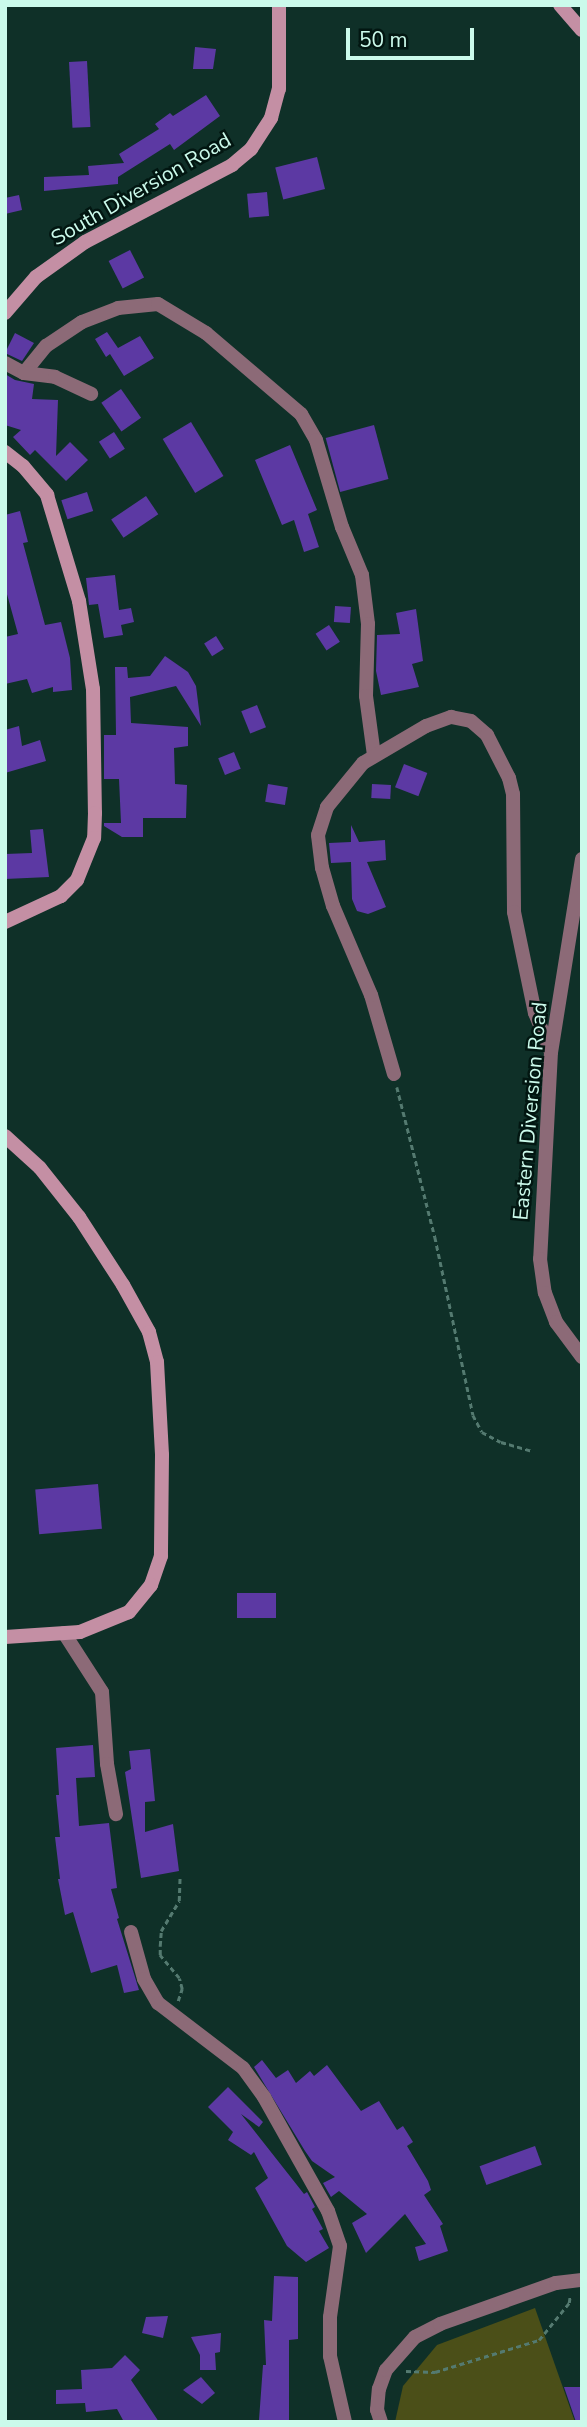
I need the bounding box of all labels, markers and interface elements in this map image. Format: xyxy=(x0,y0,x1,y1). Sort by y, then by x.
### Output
scale bar xyxy=(349,14,477,58)
text: 50 m xyxy=(359,26,408,54)
street label: South Diversion Road xyxy=(47,127,235,251)
street label: Eastern Diversion Road xyxy=(508,1001,552,1221)

